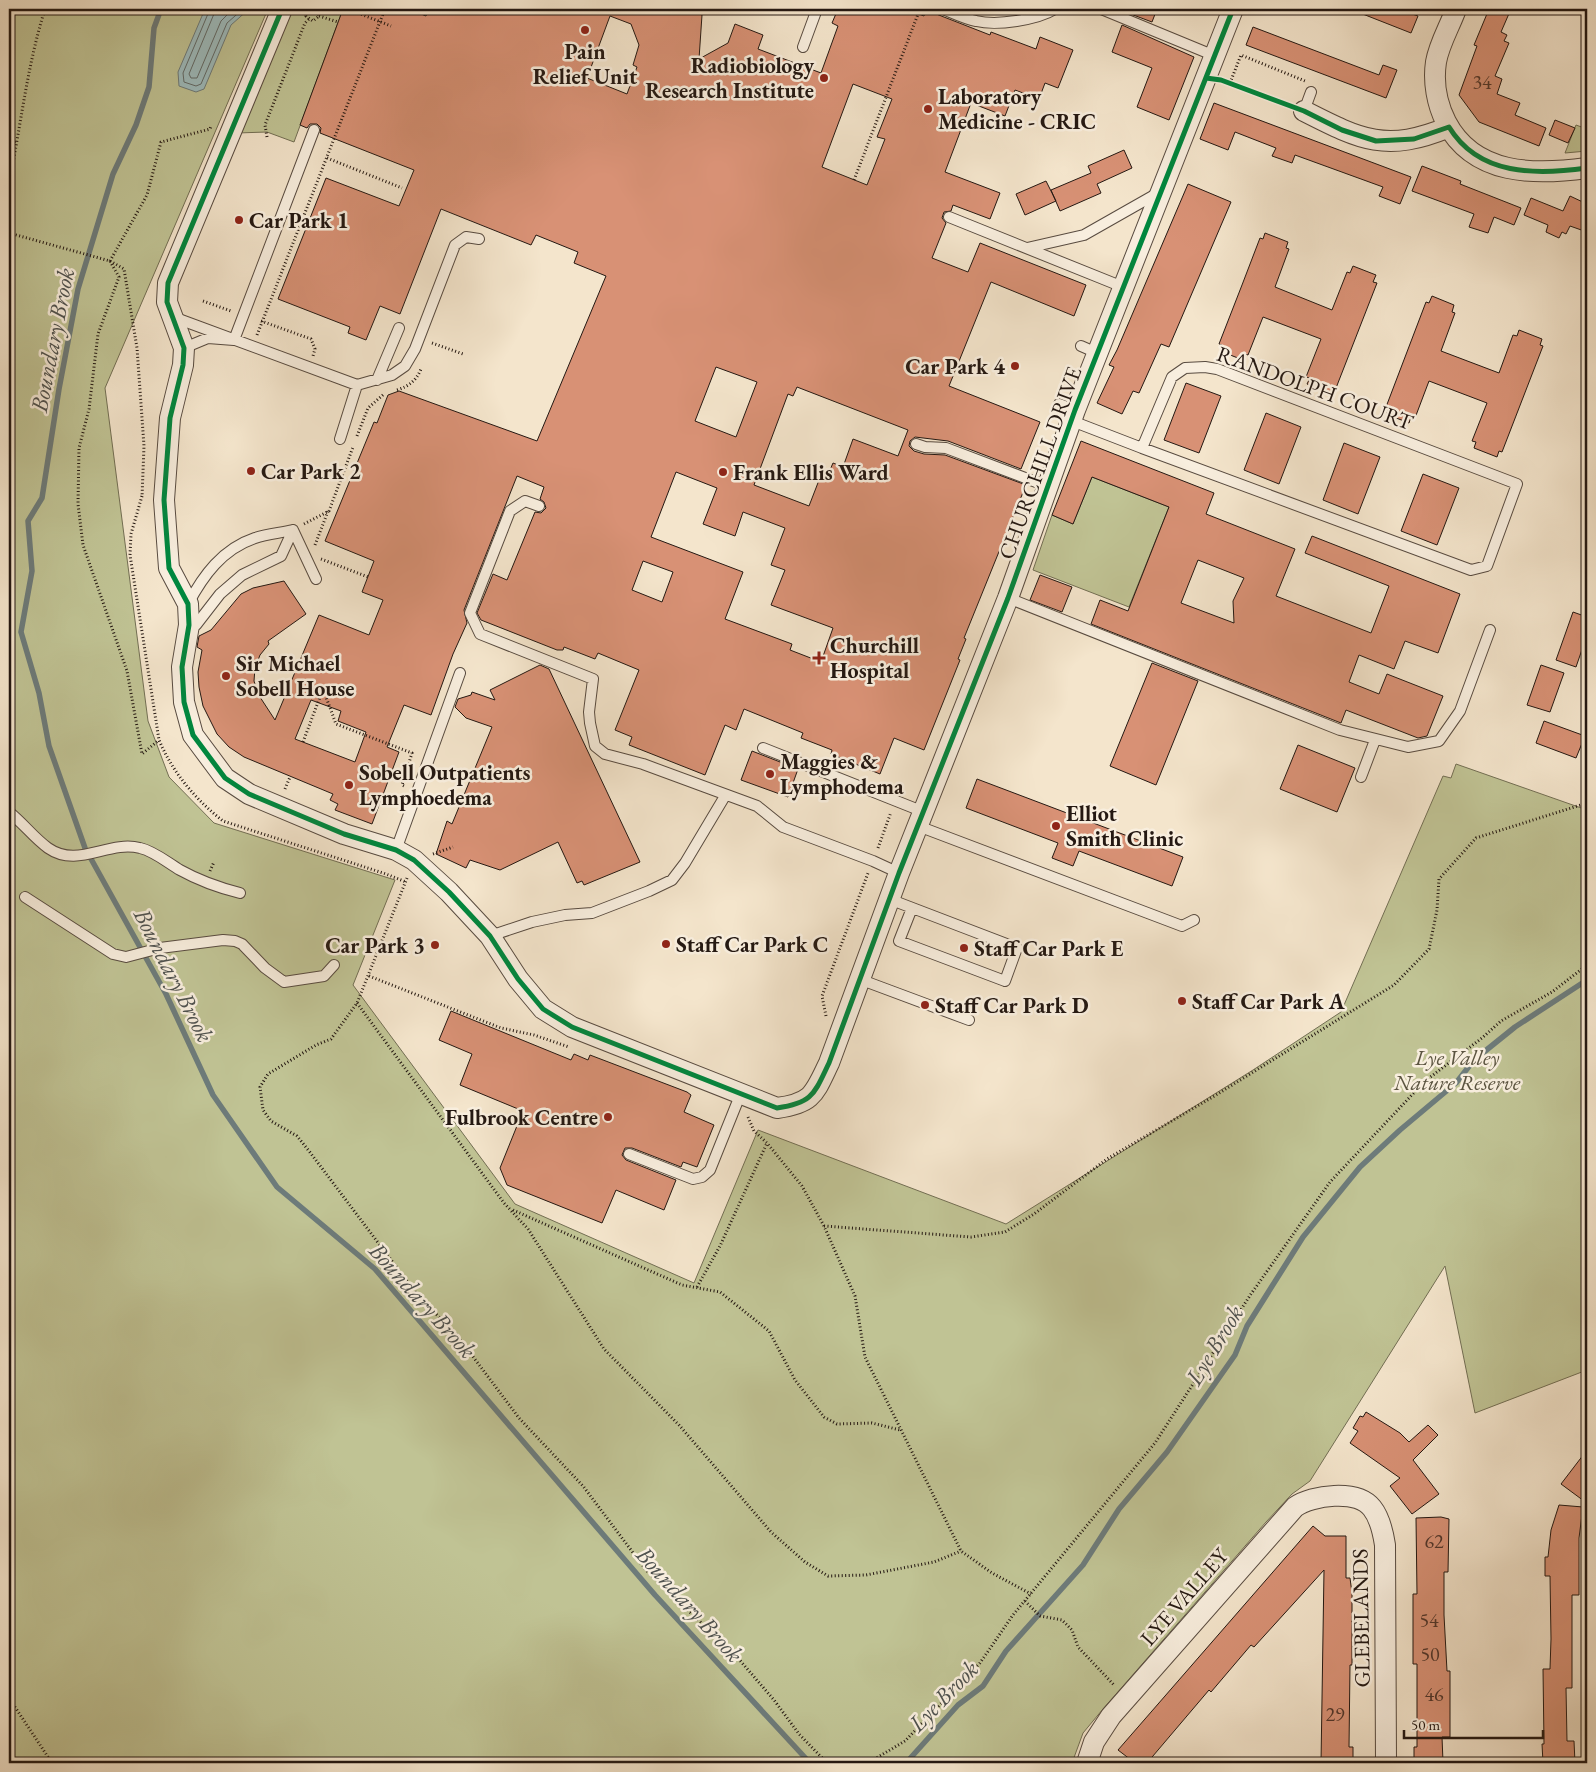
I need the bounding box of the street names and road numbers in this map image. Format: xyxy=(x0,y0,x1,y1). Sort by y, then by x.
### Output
street label: RANDOLPH COURT xyxy=(1213,339,1417,437)
street label: CHURCHILL DRIVE xyxy=(992,363,1088,563)
street label: LYE VALLEY xyxy=(1134,1541,1235,1652)
street label: GLEBELANDS xyxy=(1345,1548,1377,1688)

